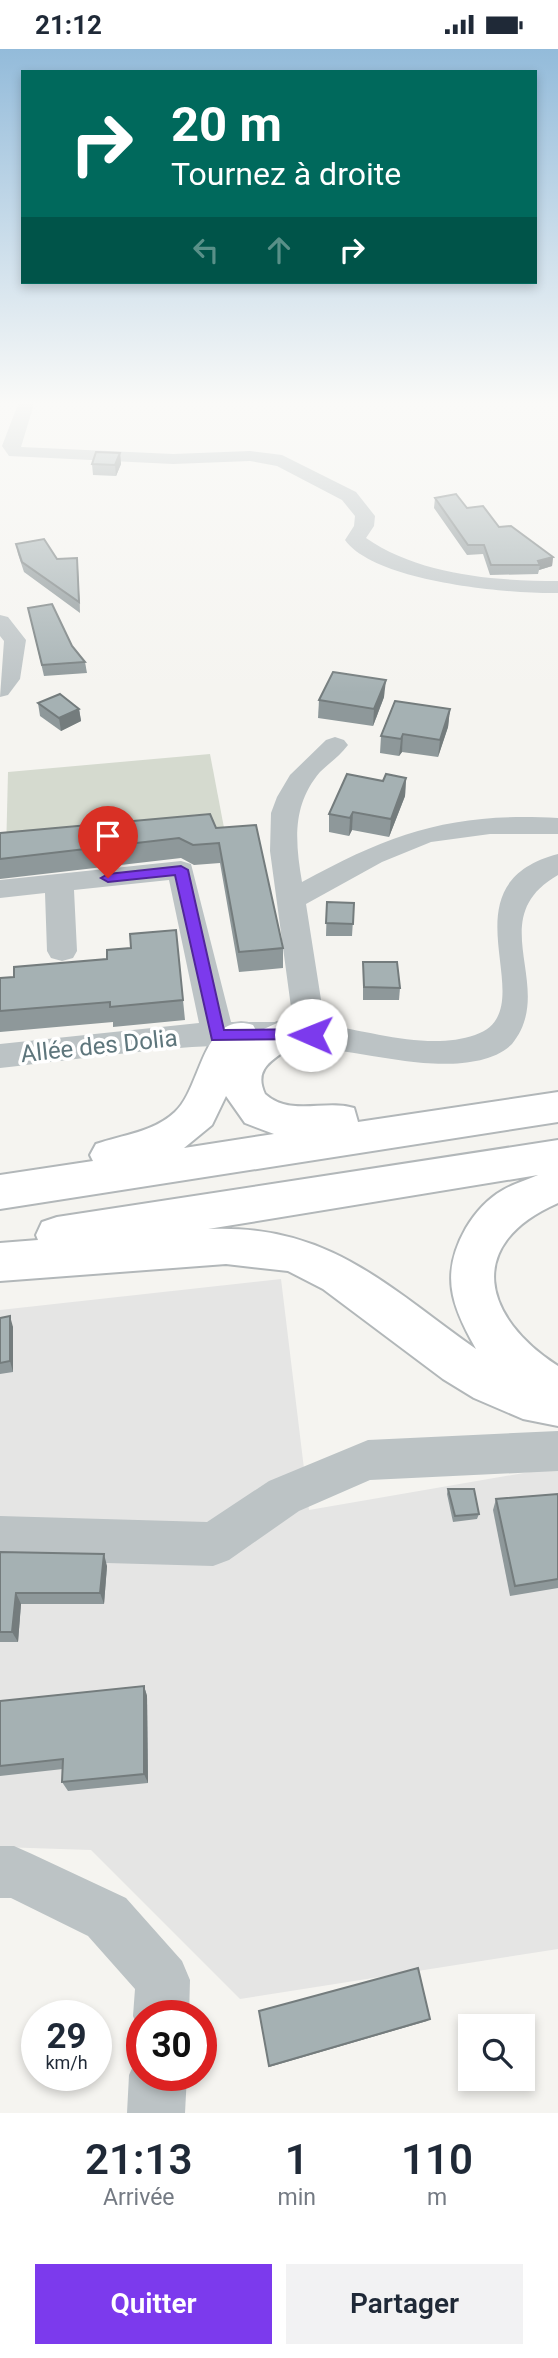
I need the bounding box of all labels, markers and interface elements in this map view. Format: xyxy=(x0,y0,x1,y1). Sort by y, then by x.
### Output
text: 21:12 xyxy=(35,10,102,40)
text: 20 m xyxy=(171,96,282,153)
icon: right xyxy=(56,98,147,189)
text: Tournez à droite xyxy=(171,155,401,193)
icon: left xyxy=(187,231,225,269)
icon: ahead xyxy=(260,231,298,269)
icon: right xyxy=(333,231,371,269)
pin xyxy=(78,806,138,878)
icon: arrive xyxy=(89,817,127,855)
position arrow xyxy=(274,998,348,1072)
street label: Allée des Dolia xyxy=(19,1024,179,1068)
speed limit sign: 30 xyxy=(126,2000,217,2091)
map controls xyxy=(458,2014,535,2091)
button: search xyxy=(458,2014,535,2091)
text: 29 xyxy=(46,2016,87,2057)
text: km/h xyxy=(45,2052,88,2073)
text: 21:13 xyxy=(85,2135,192,2184)
text: 1 xyxy=(285,2135,309,2184)
text: 110 xyxy=(401,2135,473,2184)
text: Arrivée xyxy=(103,2184,175,2211)
text: min xyxy=(277,2184,316,2211)
text: m xyxy=(427,2184,447,2211)
button: Quitter xyxy=(35,2264,272,2344)
button: Partager xyxy=(286,2264,523,2344)

